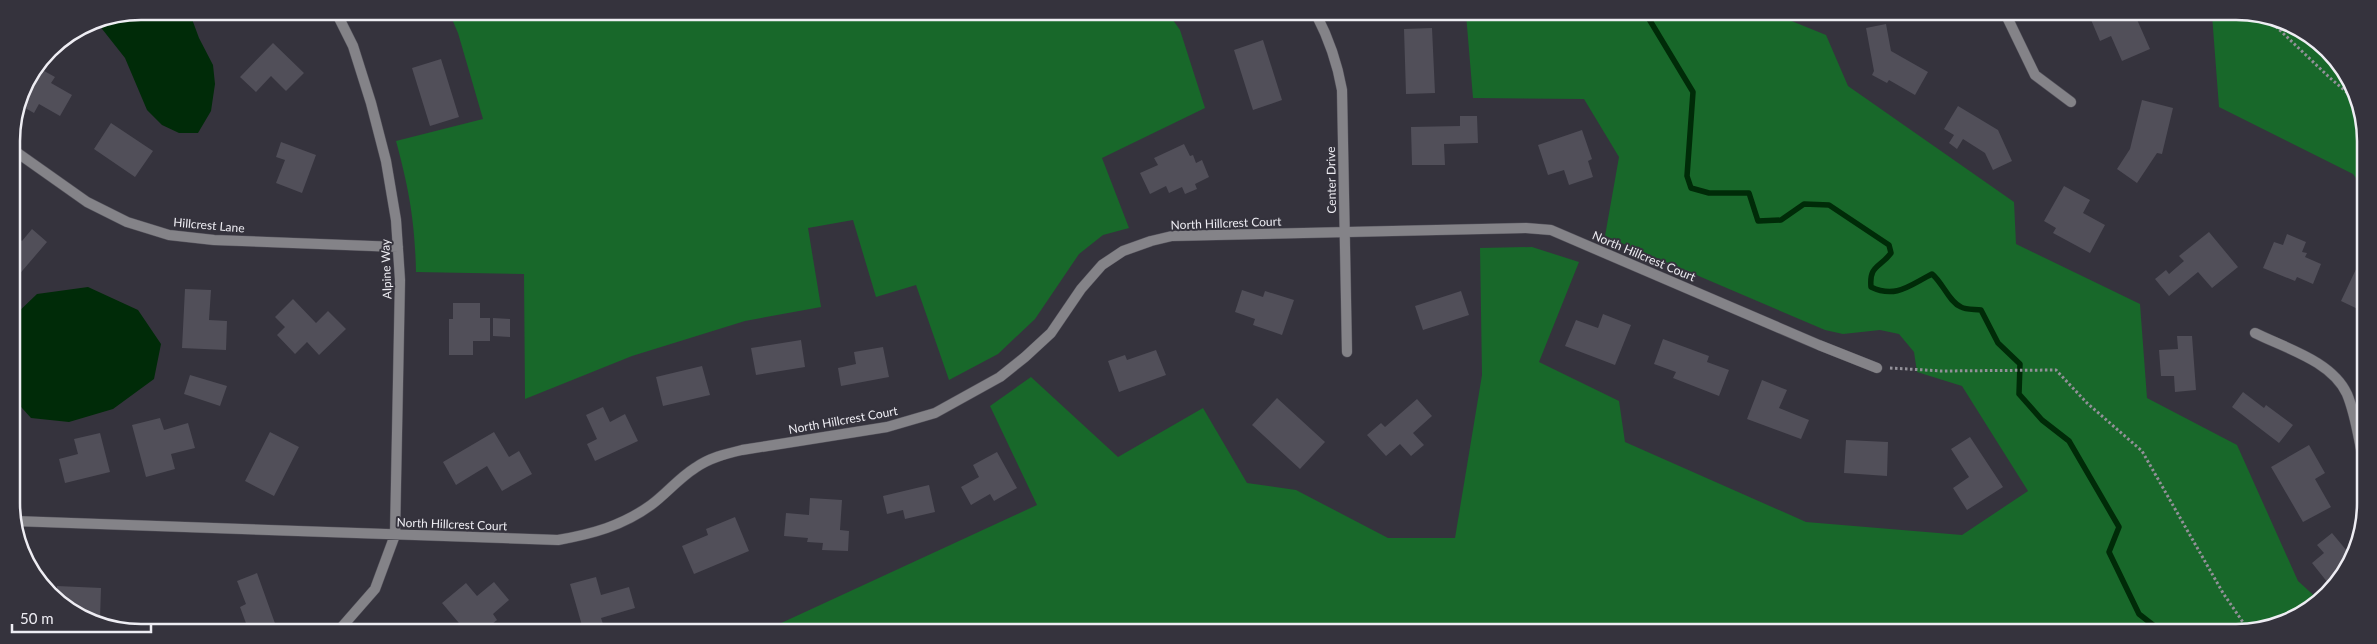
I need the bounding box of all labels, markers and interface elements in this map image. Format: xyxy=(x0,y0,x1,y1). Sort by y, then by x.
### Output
street label: Center Drive xyxy=(1323,146,1339,214)
street label: Hillcrest Lane xyxy=(173,214,245,236)
street label: North Hillcrest Court xyxy=(1170,214,1282,232)
street label: North Hillcrest Court xyxy=(1590,227,1698,285)
street label: Alpine Way xyxy=(377,238,395,299)
street label: North Hillcrest Court xyxy=(787,403,899,437)
street label: North Hillcrest Court xyxy=(396,515,508,533)
scale bar xyxy=(12,602,151,634)
text: 50 m xyxy=(20,609,54,627)

